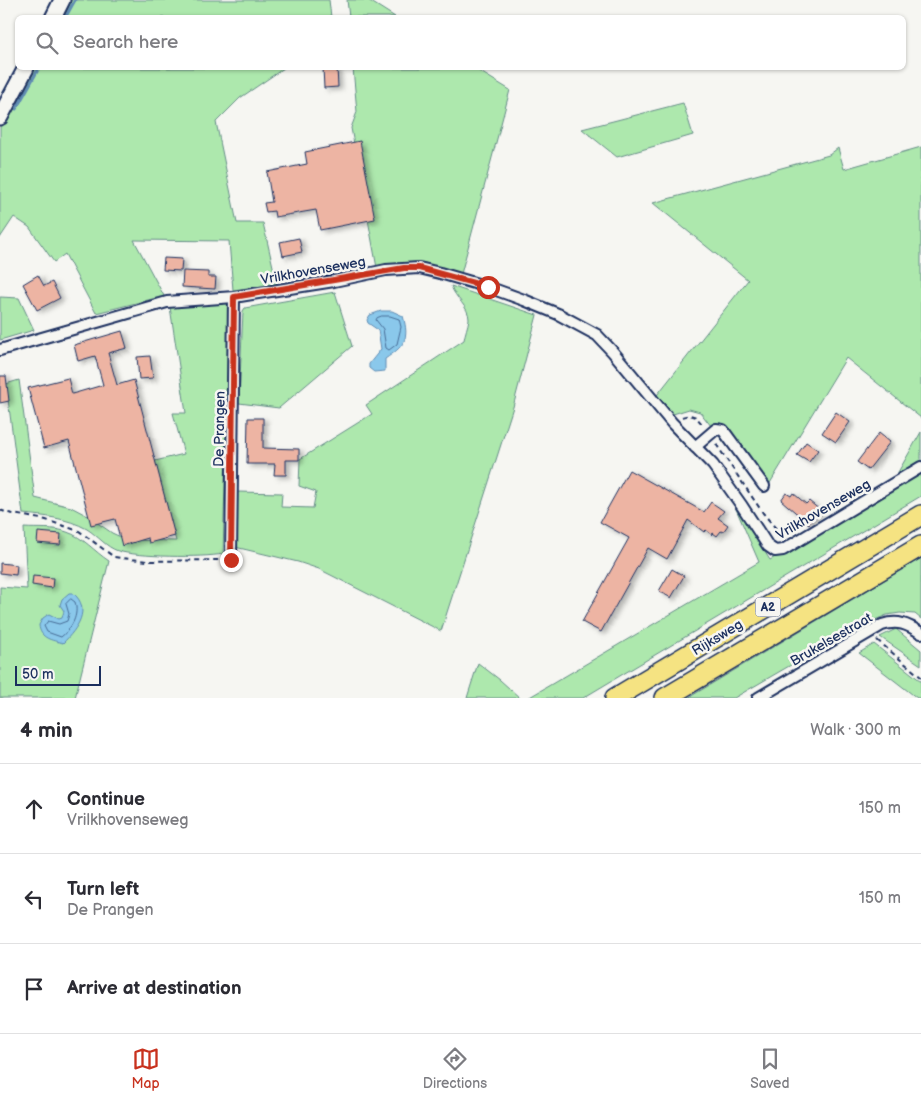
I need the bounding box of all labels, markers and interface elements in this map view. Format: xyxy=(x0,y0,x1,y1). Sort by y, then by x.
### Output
search box xyxy=(15,15,906,70)
icon: search xyxy=(33,29,61,57)
text: Search here xyxy=(73,31,178,54)
street label: Vrilkhovenseweg xyxy=(259,253,367,288)
route start xyxy=(477,276,500,299)
street label: De Prangen xyxy=(210,391,229,467)
street label: Vrilkhovenseweg xyxy=(773,476,874,543)
route end xyxy=(220,549,243,572)
road number: A2 xyxy=(756,598,780,616)
street label: Brukelsestraat xyxy=(787,609,876,670)
street label: Rijksweg xyxy=(689,616,746,659)
scale bar xyxy=(15,663,101,686)
text: 50 m xyxy=(22,666,54,683)
text: 4 min xyxy=(20,718,73,743)
text: Walk · 300 m xyxy=(810,721,901,740)
text: Continue xyxy=(67,788,145,811)
icon: ahead xyxy=(20,795,48,823)
text: 150 m xyxy=(859,799,901,818)
text: Vrilkhovenseweg xyxy=(67,811,188,830)
text: Turn left xyxy=(67,878,139,901)
icon: left xyxy=(20,885,48,913)
text: 150 m xyxy=(859,889,901,908)
text: De Prangen xyxy=(67,901,154,920)
icon: arrive xyxy=(20,975,48,1003)
text: Arrive at destination xyxy=(67,977,242,1000)
tab: Map xyxy=(132,1045,160,1092)
tab: Directions xyxy=(423,1045,487,1092)
tab: Saved xyxy=(750,1045,789,1092)

